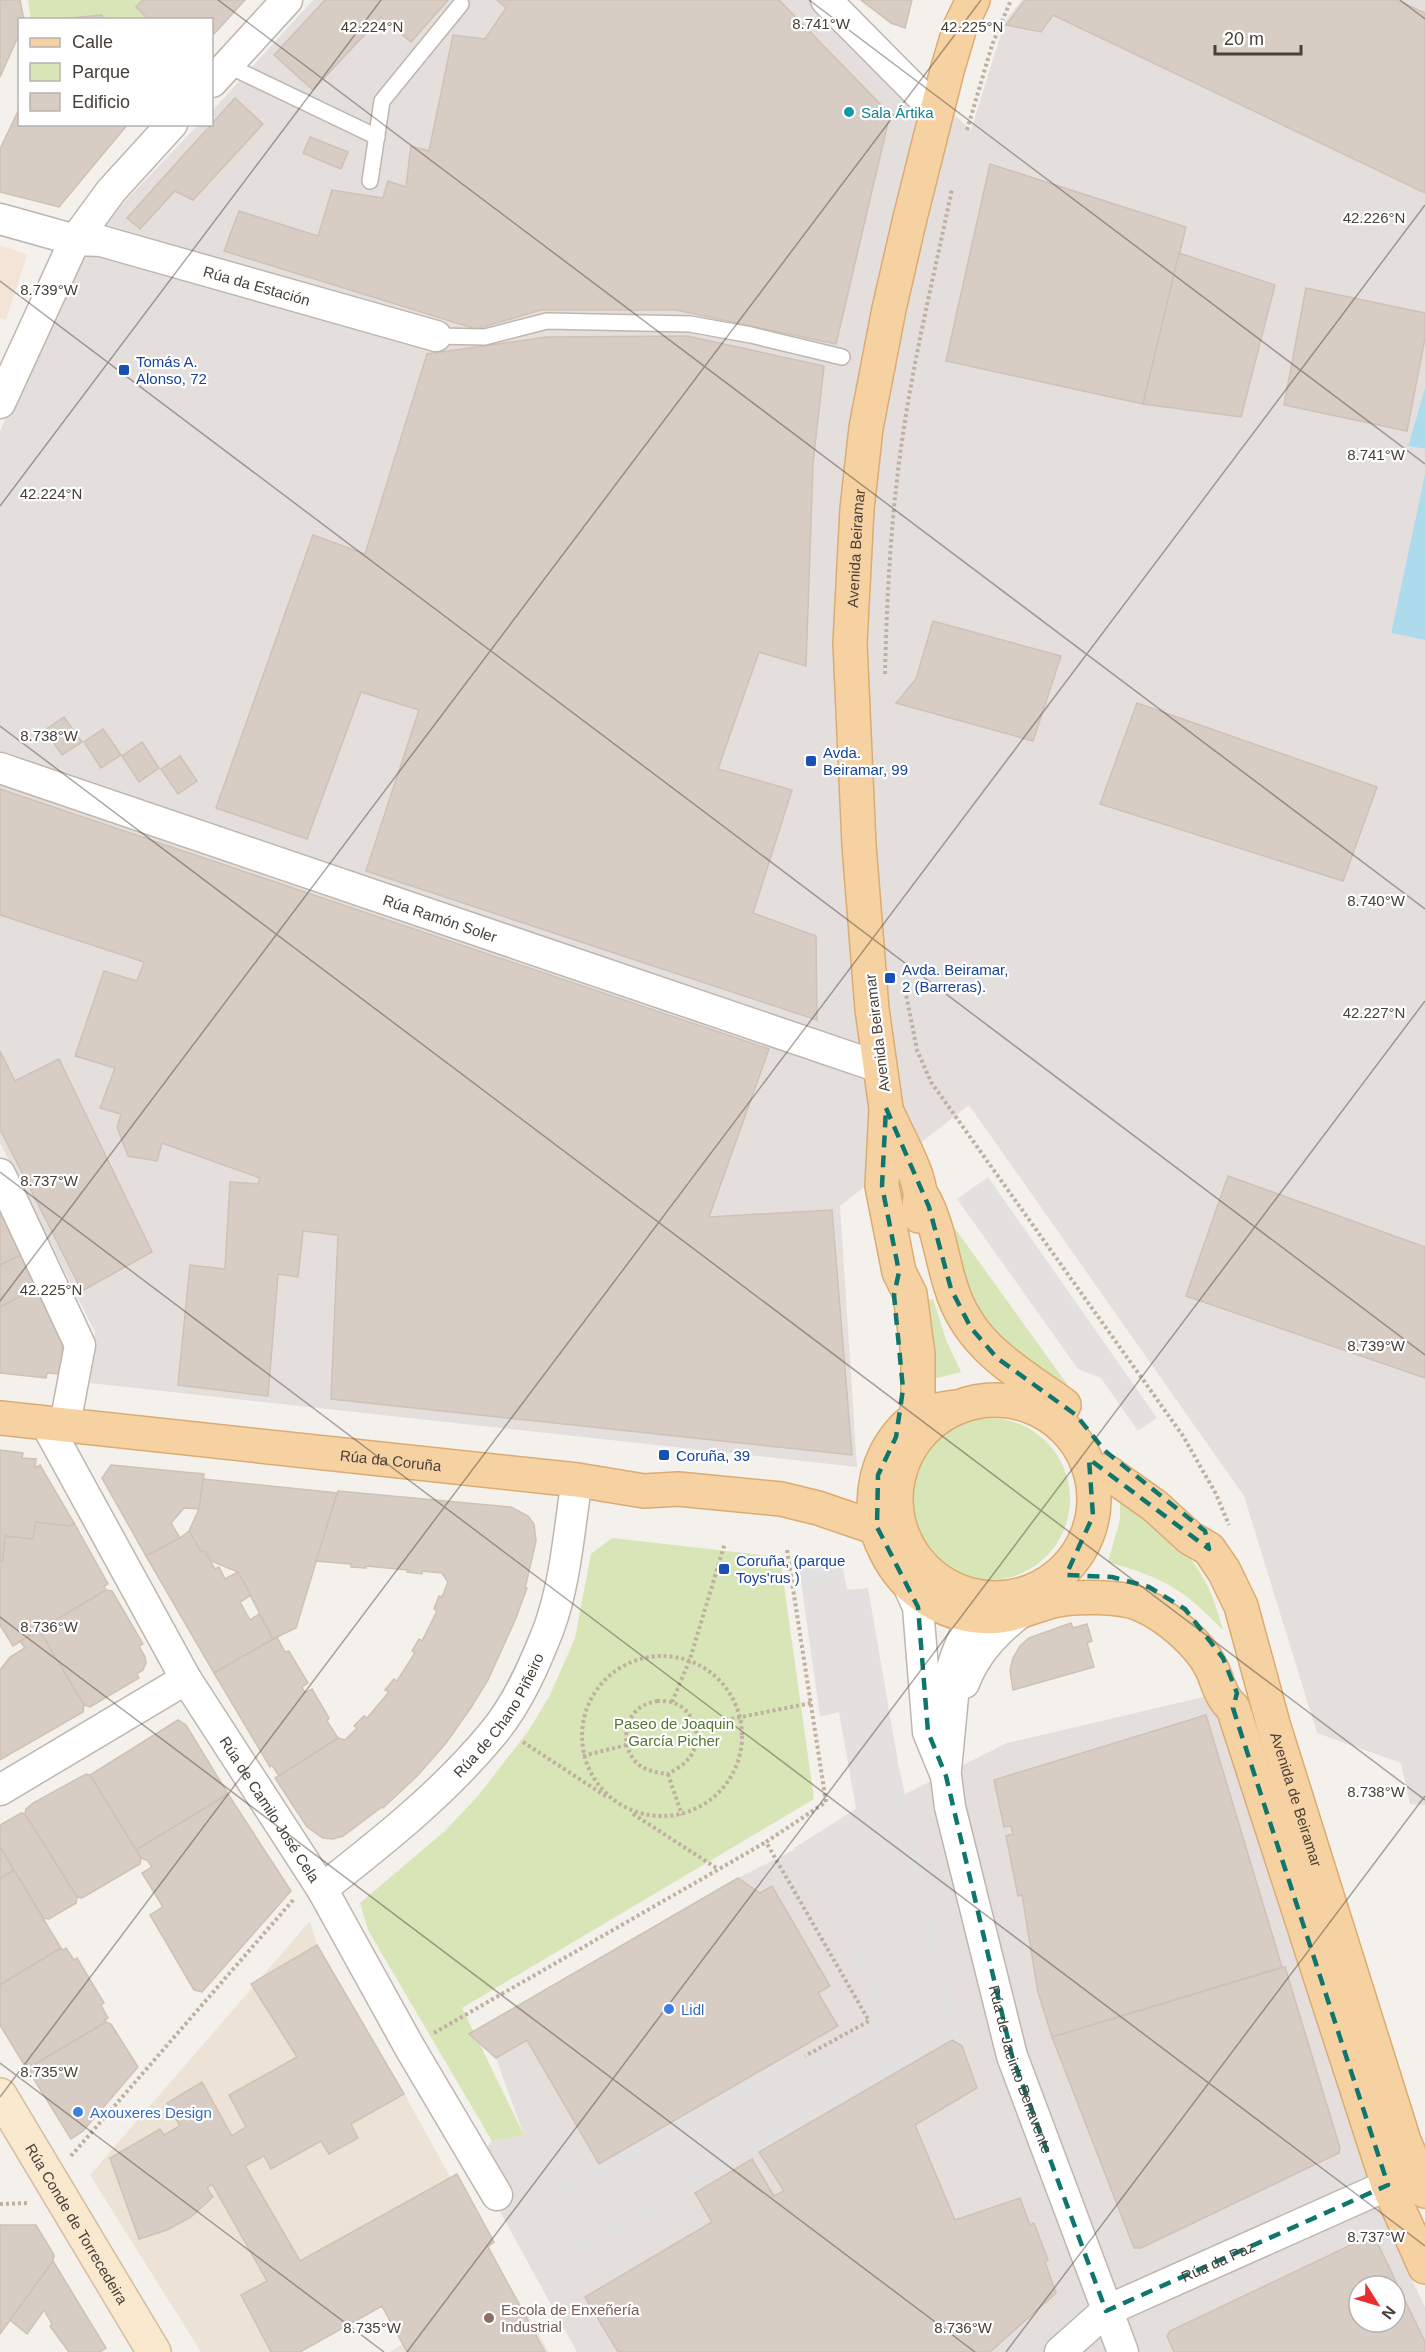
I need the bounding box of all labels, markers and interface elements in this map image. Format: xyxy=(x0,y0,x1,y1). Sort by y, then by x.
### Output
text: 8.741°W xyxy=(792,15,851,32)
legend xyxy=(18,18,213,126)
text: 42.224°N xyxy=(341,18,403,35)
text: 42.225°N xyxy=(941,18,1003,35)
scale bar xyxy=(1215,18,1300,56)
text: 20 m xyxy=(1224,29,1264,49)
text: Calle xyxy=(72,32,113,52)
text: Parque xyxy=(72,62,130,82)
text: Edificio xyxy=(72,92,130,112)
place label: Sala Ártika xyxy=(861,104,934,121)
marker: Sala Ártika xyxy=(842,105,856,119)
text: 42.226°N xyxy=(1343,209,1405,226)
street label: Rúa da Estación xyxy=(202,262,312,308)
text: 8.739°W xyxy=(20,281,79,298)
place label: Tomás A. Alonso, 72 xyxy=(136,353,207,387)
marker: Tomás A. Alonso, 72 xyxy=(117,363,131,377)
text: 8.741°W xyxy=(1347,446,1406,463)
text: 42.224°N xyxy=(20,485,82,502)
street label: Avenida Beiramar xyxy=(843,488,868,608)
text: 8.738°W xyxy=(20,727,79,744)
place label: Avda. Beiramar, 99 xyxy=(823,744,908,778)
marker: Avda. Beiramar, 99 xyxy=(804,754,818,768)
street label: Rúa Ramón Soler xyxy=(381,890,499,945)
text: 8.740°W xyxy=(1347,892,1406,909)
place label: Avda. Beiramar, 2 (Barreras). xyxy=(902,961,1008,995)
marker: Avda. Beiramar, 2 (Barreras). xyxy=(883,971,897,985)
street label: Avenida Beiramar xyxy=(861,973,893,1093)
text: 42.227°N xyxy=(1343,1004,1405,1021)
text: 8.737°W xyxy=(20,1172,79,1189)
text: 42.225°N xyxy=(20,1281,82,1298)
text: 8.739°W xyxy=(1347,1337,1406,1354)
street label: Rúa da Coruña xyxy=(339,1446,443,1474)
place label: Coruña, 39 xyxy=(676,1447,750,1464)
marker: Coruña, 39 xyxy=(657,1448,671,1462)
place label: Coruña, (parque Toys'rus ) xyxy=(736,1552,845,1586)
marker: Coruña, (parque Toys'rus ) xyxy=(717,1562,731,1576)
text: 8.736°W xyxy=(20,1618,79,1635)
street label: Rúa de Chano Piñeiro xyxy=(450,1650,546,1780)
park label: Paseo de Joaquin García Picher xyxy=(614,1715,734,1749)
street label: Avenida de Beiramar xyxy=(1268,1730,1326,1869)
street label: Rúa de Camilo José Cela xyxy=(217,1733,324,1886)
text: 8.738°W xyxy=(1347,1783,1406,1800)
street label: Rúa de Jacinto Benavente xyxy=(986,1983,1056,2155)
place label: Lidl xyxy=(681,2001,704,2018)
marker: Lidl xyxy=(662,2002,676,2016)
text: 8.735°W xyxy=(20,2063,79,2080)
place label: Axouxeres Design xyxy=(90,2104,212,2121)
marker: Axouxeres Design xyxy=(71,2105,85,2119)
street label: Rúa Conde de Torrecedeira xyxy=(22,2140,132,2308)
text: 8.737°W xyxy=(1347,2228,1406,2245)
street label: Rúa da Paz xyxy=(1178,2237,1257,2285)
north arrow xyxy=(1347,2274,1407,2334)
place label: Escola de Enxeñería Industrial xyxy=(501,2301,640,2335)
text: N xyxy=(1378,2303,1399,2322)
marker: Escola de Enxeñería Industrial xyxy=(482,2311,496,2325)
text: 8.735°W xyxy=(343,2319,402,2336)
text: 8.736°W xyxy=(934,2319,993,2336)

